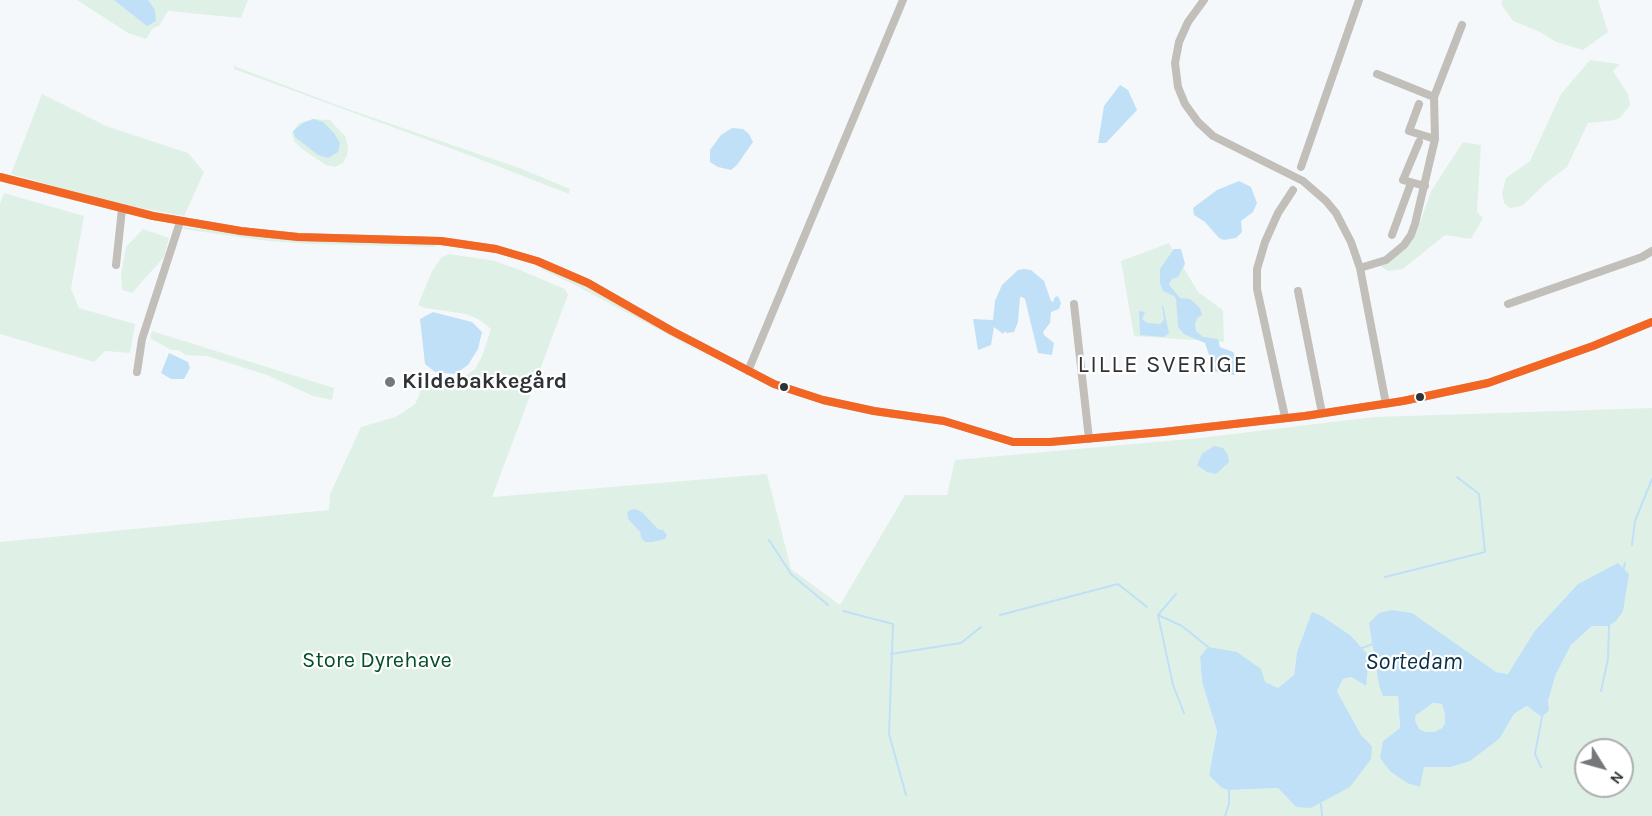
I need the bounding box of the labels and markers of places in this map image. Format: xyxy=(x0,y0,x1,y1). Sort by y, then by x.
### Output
place label: Kildebakkegård xyxy=(402,369,567,395)
marker: Kildebakkegård xyxy=(383,375,397,389)
unlabelled marker xyxy=(778,381,790,393)
unlabelled marker xyxy=(1414,391,1426,403)

